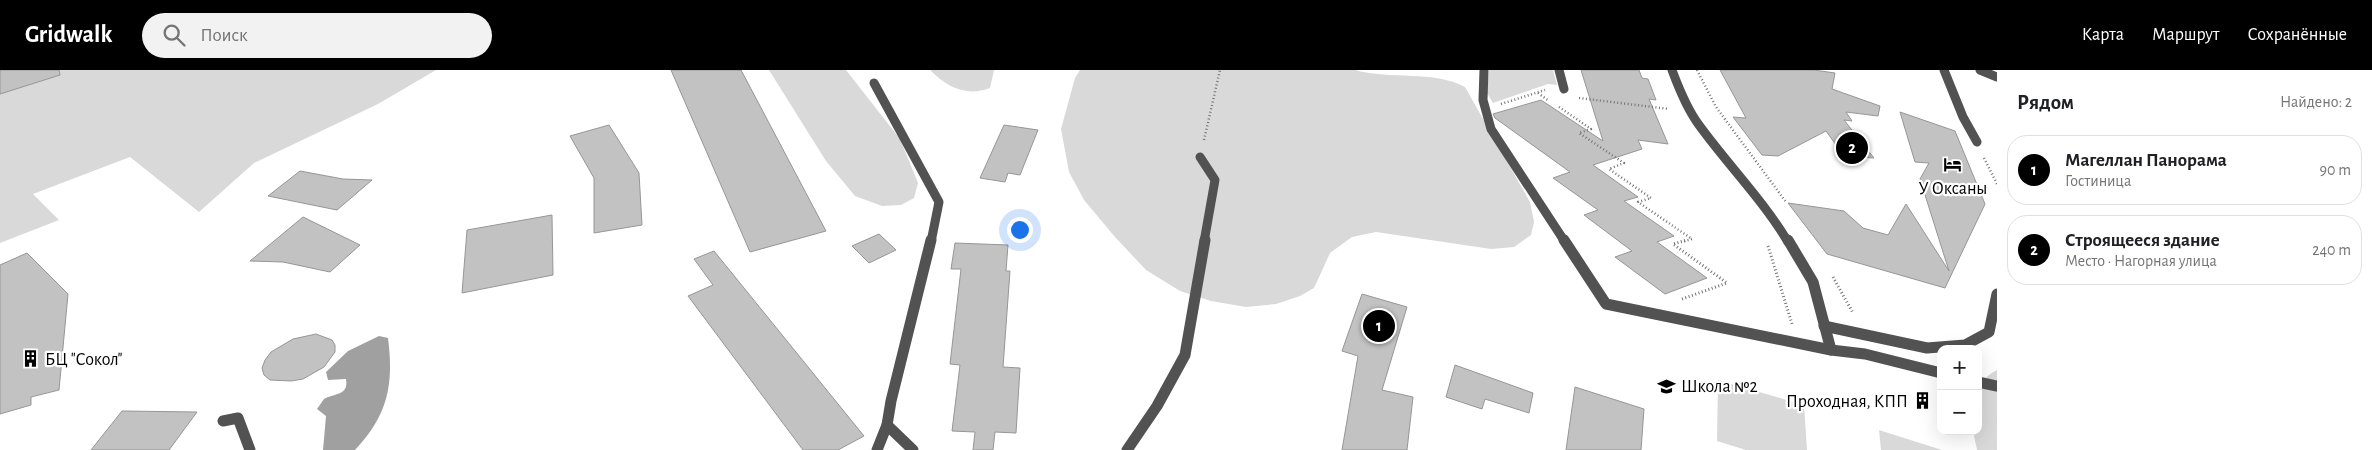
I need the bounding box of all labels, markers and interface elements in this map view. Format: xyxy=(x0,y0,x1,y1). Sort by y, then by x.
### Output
search box xyxy=(142,13,492,58)
icon: search xyxy=(160,21,188,49)
text: Gridwalk xyxy=(25,23,112,47)
text: Поиск xyxy=(200,26,248,45)
text: Карта xyxy=(2082,26,2124,44)
text: Маршрут xyxy=(2152,26,2220,44)
text: Сохранённые xyxy=(2248,26,2347,44)
text: Рядом xyxy=(2017,92,2074,113)
text: Найдено: 2 xyxy=(2280,94,2352,110)
pin: 2 xyxy=(1836,129,1868,167)
text: Магеллан Панорама xyxy=(2065,151,2227,170)
hotel icon: У Оксаны xyxy=(1943,155,1963,175)
text: 1 xyxy=(2031,162,2037,178)
text: 90 m xyxy=(2320,162,2351,178)
text: Гостиница xyxy=(2065,173,2131,189)
place label: У Оксаны xyxy=(1919,180,1987,198)
your location xyxy=(1007,217,1033,243)
text: Строящееся здание xyxy=(2065,231,2220,250)
text: 2 xyxy=(2030,242,2038,258)
text: 240 m xyxy=(2312,242,2351,258)
text: Место · Нагорная улица xyxy=(2065,253,2217,269)
pin: 1 xyxy=(1363,307,1395,345)
map controls xyxy=(1937,345,1982,435)
button: + xyxy=(1937,345,1982,390)
building icon: БЦ "Сокол" xyxy=(21,349,41,369)
place label: БЦ "Сокол" xyxy=(45,351,123,369)
school or university icon: Школа №2 xyxy=(1657,376,1677,396)
place label: Школа №2 xyxy=(1681,378,1758,396)
button: − xyxy=(1937,390,1982,435)
building icon: Проходная, КПП xyxy=(1912,391,1932,411)
place label: Проходная, КПП xyxy=(1786,393,1908,411)

